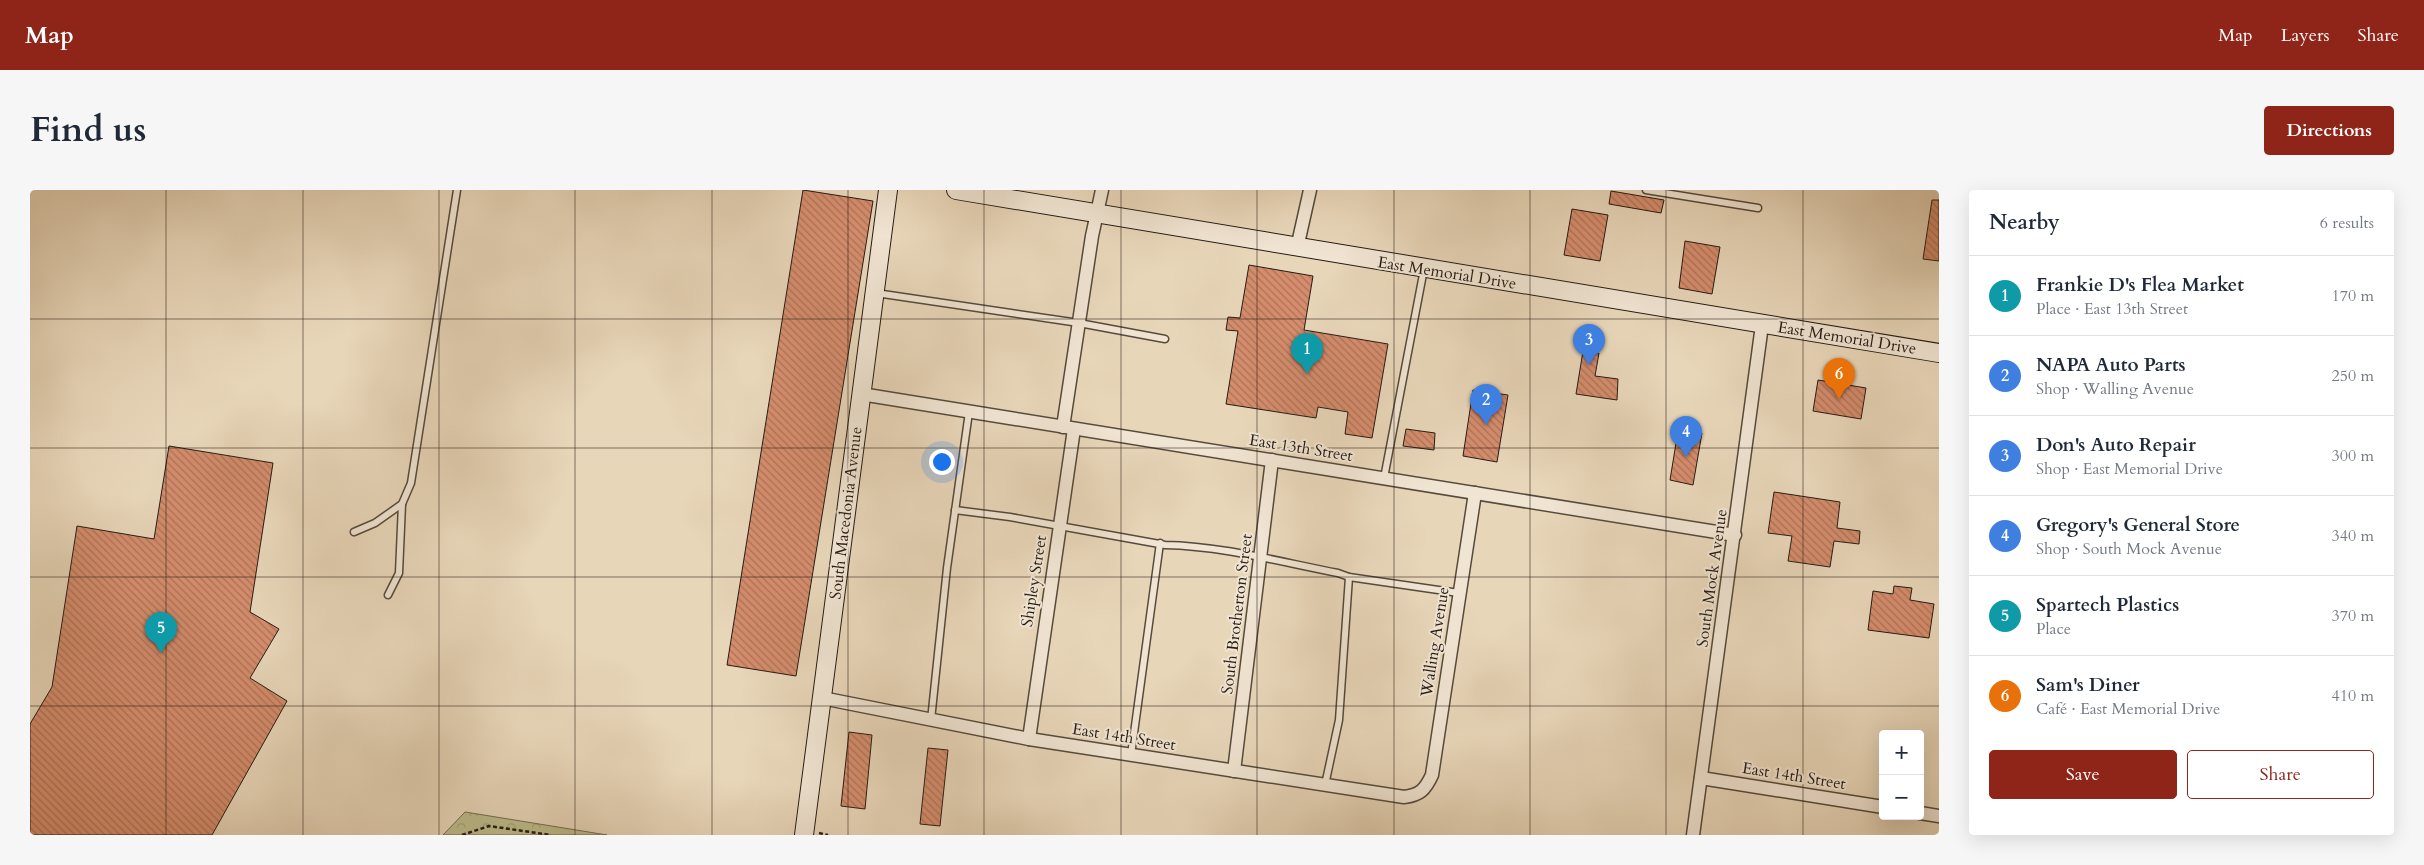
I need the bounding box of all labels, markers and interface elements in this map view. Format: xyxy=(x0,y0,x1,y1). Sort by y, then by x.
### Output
text: Map xyxy=(25,19,74,52)
text: Map xyxy=(2218,23,2253,48)
text: Layers xyxy=(2281,23,2330,48)
text: Share xyxy=(2358,23,2399,48)
text: Find us xyxy=(30,106,146,154)
button: Directions xyxy=(2264,106,2394,155)
text: Nearby xyxy=(1989,208,2060,237)
text: 6 results xyxy=(2320,212,2374,234)
street label: East Memorial Drive xyxy=(1376,251,1518,295)
text: Frankie D's Flea Market xyxy=(2036,272,2244,298)
text: 1 xyxy=(2001,285,2009,307)
text: 170 m xyxy=(2332,285,2374,307)
text: Place · East 13th Street xyxy=(2036,298,2188,320)
street label: East Memorial Drive xyxy=(1776,316,1918,360)
pin: 3 xyxy=(1573,324,1605,365)
pin: 1 xyxy=(1291,333,1323,374)
text: NAPA Auto Parts xyxy=(2036,352,2186,378)
pin: 6 xyxy=(1823,358,1855,399)
text: 2 xyxy=(2001,365,2009,387)
text: 250 m xyxy=(2332,365,2374,387)
text: Shop · Walling Avenue xyxy=(2036,378,2194,400)
pin: 2 xyxy=(1470,384,1502,425)
pin: 4 xyxy=(1670,416,1702,457)
street label: South Macedonia Avenue xyxy=(824,425,868,601)
street label: East 13th Street xyxy=(1248,429,1354,467)
text: Don's Auto Repair xyxy=(2036,432,2196,458)
text: 3 xyxy=(2001,445,2009,467)
text: 300 m xyxy=(2332,445,2374,467)
your location xyxy=(929,449,955,475)
text: Shop · East Memorial Drive xyxy=(2036,458,2223,480)
street label: South Mock Avenue xyxy=(1691,507,1733,649)
text: Gregory's General Store xyxy=(2036,512,2240,538)
text: 4 xyxy=(2001,525,2009,547)
text: 340 m xyxy=(2332,525,2374,547)
street label: South Brotherton Street xyxy=(1216,533,1258,695)
street label: Shipley Street xyxy=(1016,534,1052,628)
text: Shop · South Mock Avenue xyxy=(2036,538,2222,560)
street label: Walling Avenue xyxy=(1415,585,1455,700)
text: Spartech Plastics xyxy=(2036,592,2179,618)
text: 5 xyxy=(2001,605,2009,627)
text: 370 m xyxy=(2332,605,2374,627)
pin: 5 xyxy=(145,612,177,653)
text: Place xyxy=(2036,618,2071,640)
text: Sam's Diner xyxy=(2036,672,2140,698)
text: 6 xyxy=(2001,685,2009,707)
text: 410 m xyxy=(2332,685,2374,707)
text: Café · East Memorial Drive xyxy=(2036,698,2220,720)
street label: East 14th Street xyxy=(1071,718,1177,756)
map controls xyxy=(1879,730,1924,820)
button: + xyxy=(1879,730,1924,775)
button: Save xyxy=(1989,750,2177,799)
button: Share xyxy=(2187,750,2374,799)
street label: East 14th Street xyxy=(1741,757,1847,795)
button: − xyxy=(1879,775,1924,820)

